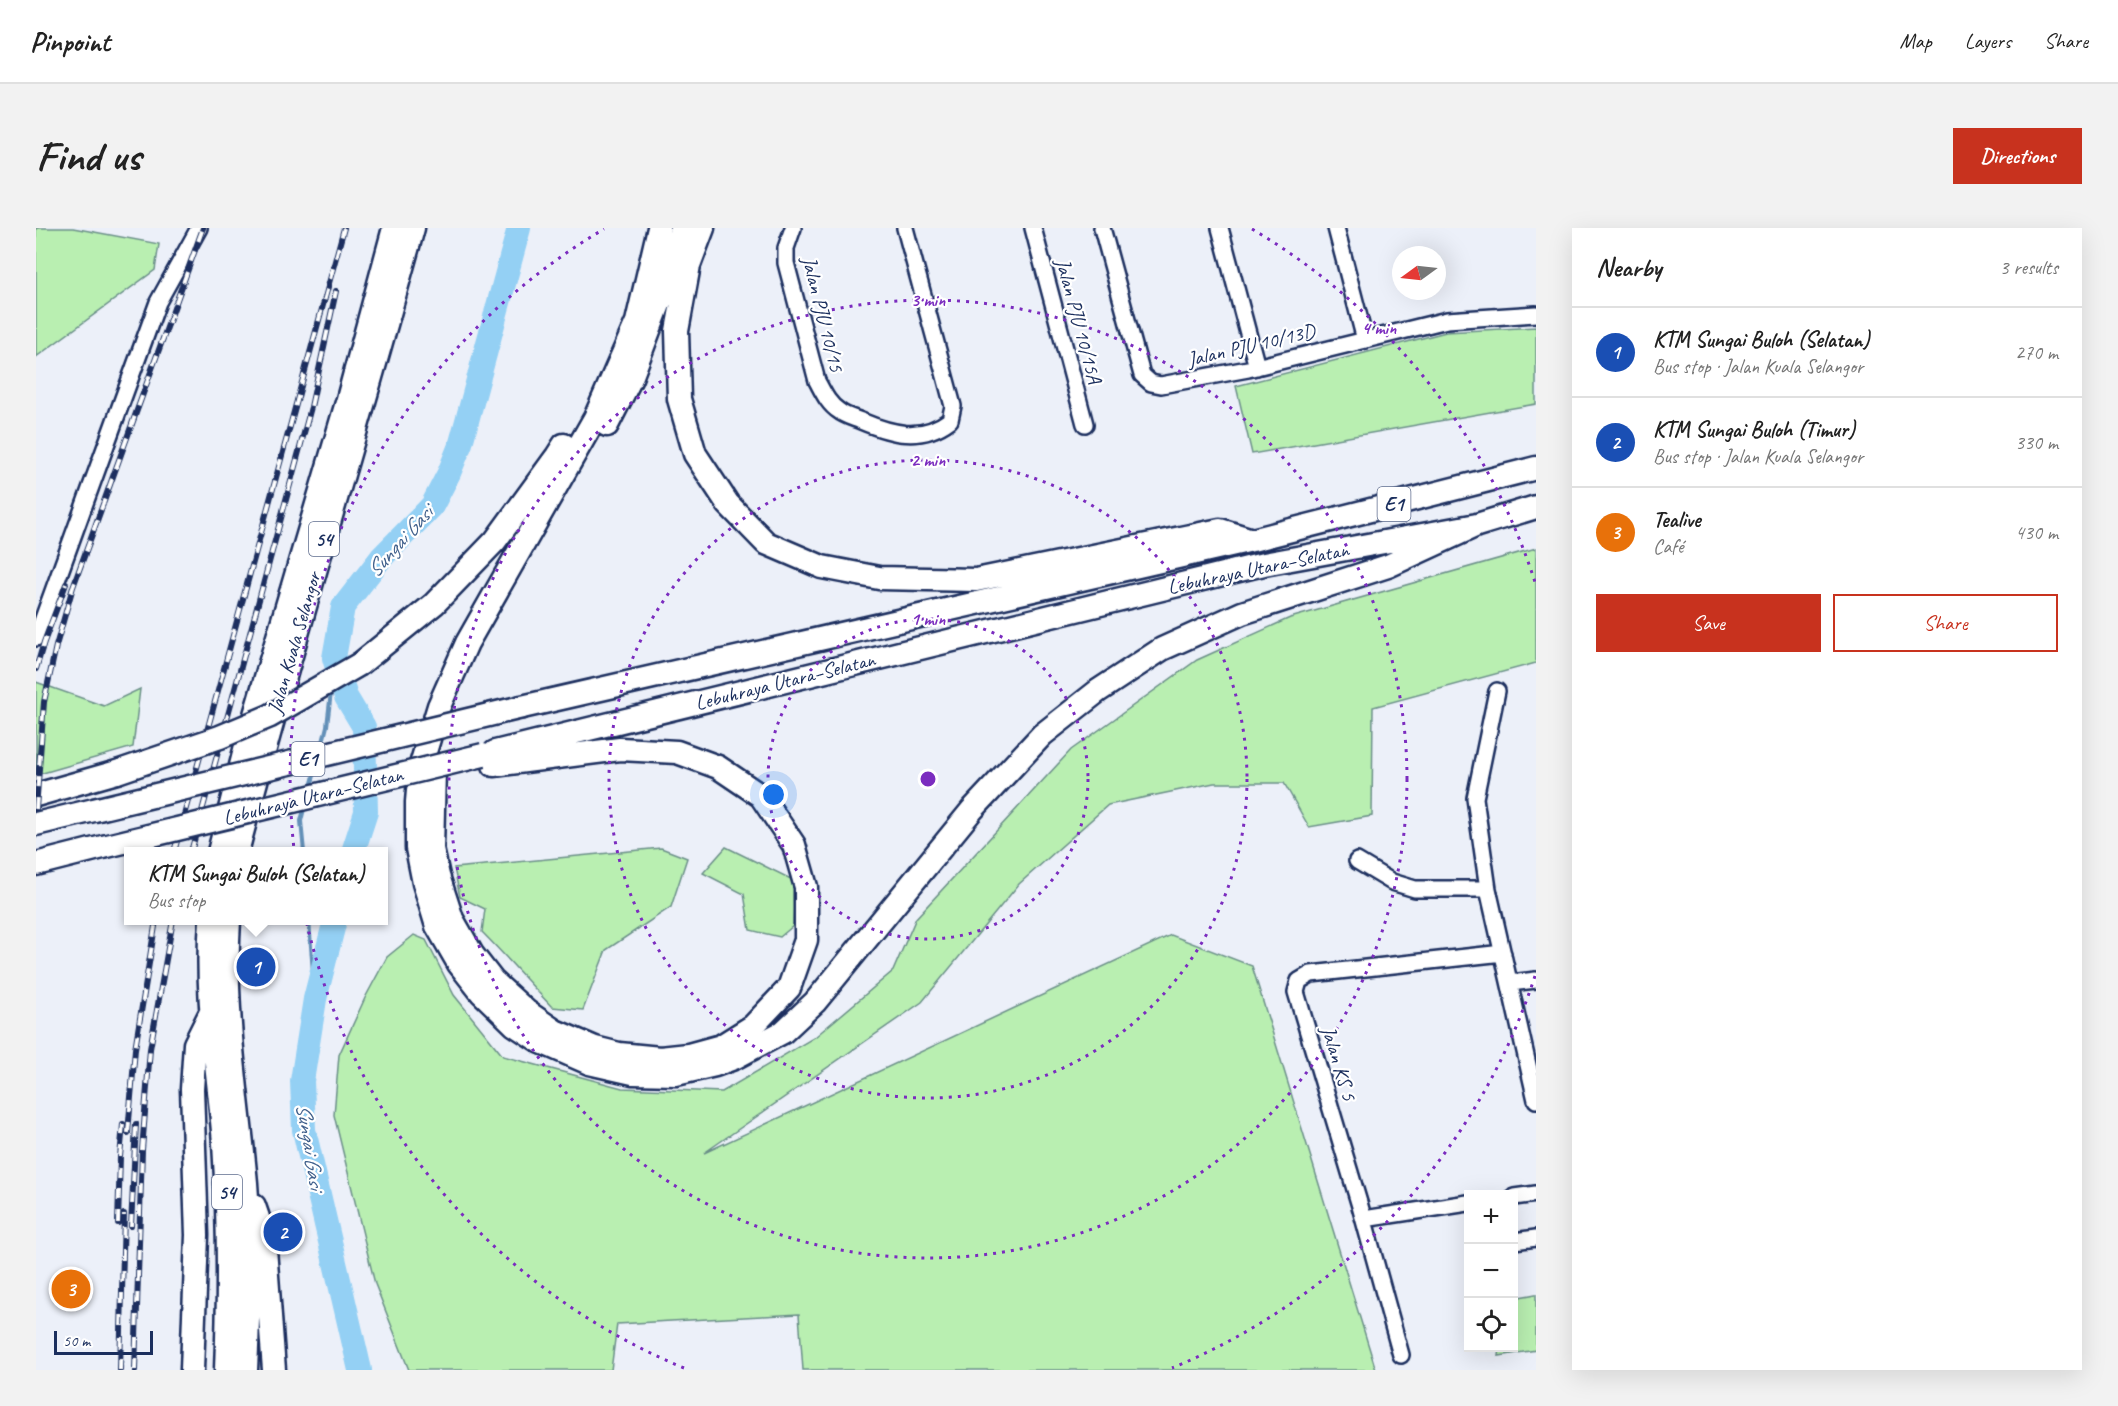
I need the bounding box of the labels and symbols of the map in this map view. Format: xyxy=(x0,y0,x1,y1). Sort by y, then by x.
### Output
north arrow xyxy=(1392,246,1446,300)
street label: Jalan PJU 10/15 xyxy=(796,253,850,376)
street label: Jalan PJU 10/15A xyxy=(1050,255,1109,388)
text: 3 min xyxy=(911,289,946,311)
street label: Jalan PJU 10/13D xyxy=(1184,317,1319,373)
text: 4 min xyxy=(1362,317,1397,339)
text: 2 min xyxy=(911,449,946,471)
road number: E1 xyxy=(1378,487,1410,521)
water label: Sungai Gasi xyxy=(360,497,442,583)
road number: 54 xyxy=(309,522,339,556)
street label: Lebuhraya Utara–Selatan xyxy=(1165,536,1352,600)
street label: Jalan Kuala Selangor xyxy=(261,567,327,718)
text: 1 min xyxy=(911,608,946,630)
street label: Lebuhraya Utara–Selatan xyxy=(692,646,879,716)
road number: E1 xyxy=(292,742,324,776)
street label: Lebuhraya Utara–Selatan xyxy=(220,761,407,831)
centre of rings xyxy=(918,769,938,789)
your location xyxy=(759,780,788,809)
pin: 1 xyxy=(236,944,276,990)
street label: Jalan KS 5 xyxy=(1315,1022,1363,1105)
water label: Sungai Gasi xyxy=(289,1101,331,1196)
road number: 54 xyxy=(212,1175,242,1209)
pin: 2 xyxy=(264,1210,302,1254)
pin: 3 xyxy=(51,1266,90,1312)
scale bar xyxy=(54,1328,153,1356)

